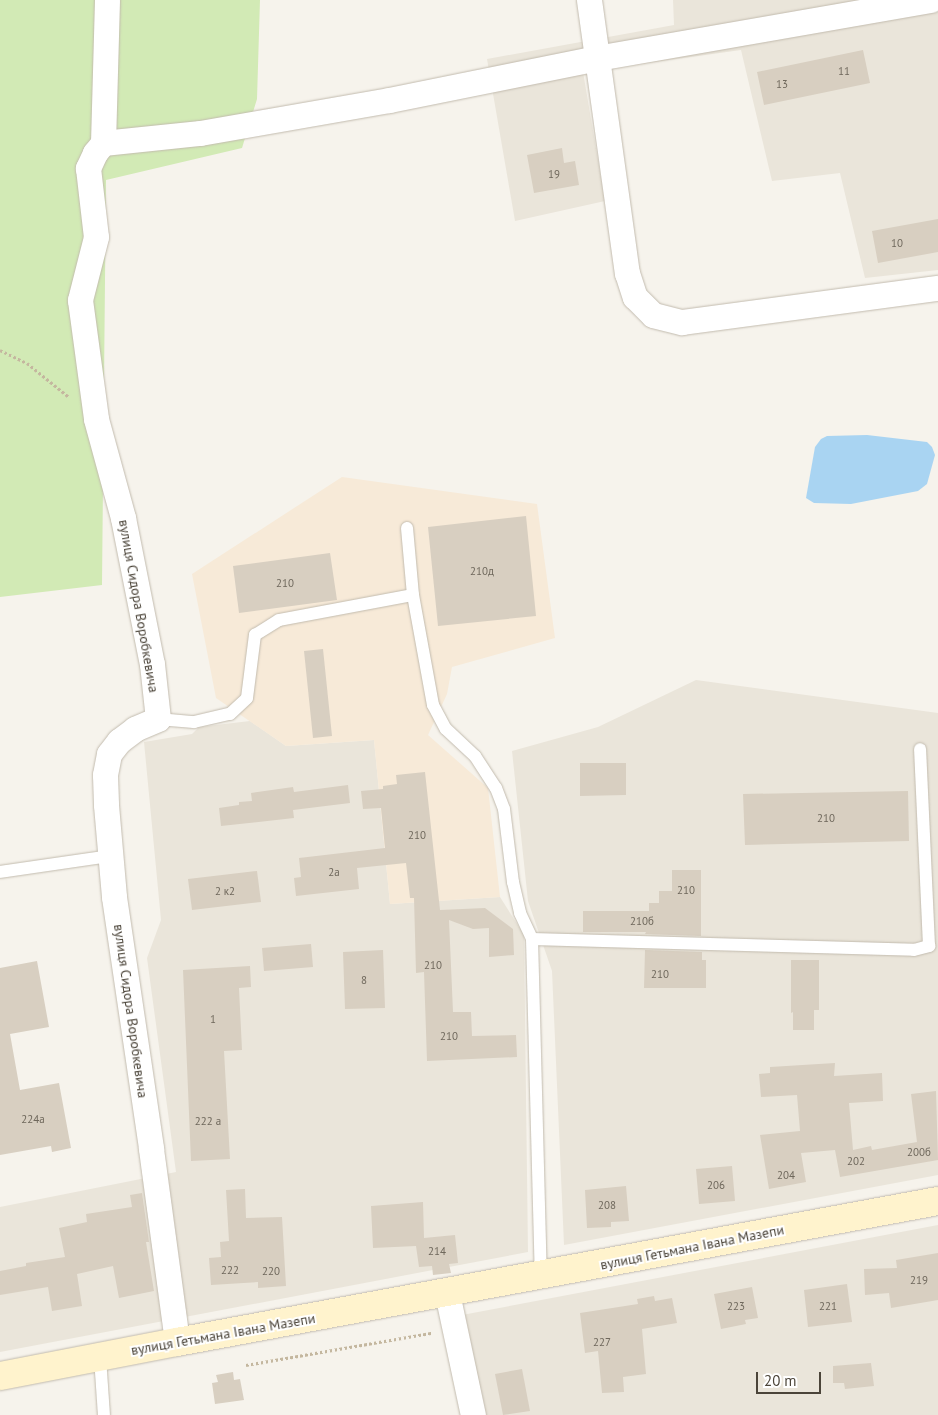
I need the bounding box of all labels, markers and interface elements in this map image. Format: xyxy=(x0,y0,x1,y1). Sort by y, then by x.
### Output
house number: 11 xyxy=(838,64,850,78)
house number: 13 xyxy=(776,77,788,91)
house number: 19 xyxy=(548,167,560,181)
house number: 10 xyxy=(891,236,903,250)
street label: вулиця Сидора Воробкевича xyxy=(116,518,162,694)
house number: 210д xyxy=(470,564,494,578)
house number: 210 xyxy=(276,576,294,590)
house number: 210 xyxy=(817,811,835,825)
house number: 210 xyxy=(408,828,426,842)
house number: 2а xyxy=(328,865,340,879)
house number: 210 xyxy=(677,883,695,897)
house number: 2 к2 xyxy=(215,884,235,898)
house number: 210б xyxy=(630,914,654,928)
street label: вулиця Сидора Воробкевича xyxy=(110,923,152,1099)
house number: 210 xyxy=(424,958,442,972)
house number: 210 xyxy=(651,967,669,981)
house number: 8 xyxy=(361,973,367,987)
house number: 1 xyxy=(210,1012,216,1026)
house number: 210 xyxy=(440,1029,458,1043)
house number: 224а xyxy=(21,1112,45,1126)
house number: 222 а xyxy=(195,1114,221,1128)
house number: 200б xyxy=(907,1145,931,1159)
house number: 202 xyxy=(847,1154,865,1168)
house number: 204 xyxy=(777,1168,795,1182)
house number: 206 xyxy=(707,1178,725,1192)
house number: 208 xyxy=(598,1198,616,1212)
street label: вулиця Гетьмана Івана Мазепи xyxy=(599,1221,785,1273)
house number: 214 xyxy=(428,1244,446,1258)
house number: 222 xyxy=(221,1263,239,1277)
house number: 220 xyxy=(262,1264,280,1278)
house number: 219 xyxy=(910,1273,928,1287)
house number: 223 xyxy=(727,1299,745,1313)
house number: 221 xyxy=(819,1299,837,1313)
street label: вулиця Гетьмана Івана Мазепи xyxy=(130,1310,316,1358)
house number: 227 xyxy=(593,1335,611,1349)
scale bar xyxy=(758,1362,823,1394)
text: 20 m xyxy=(764,1371,797,1390)

